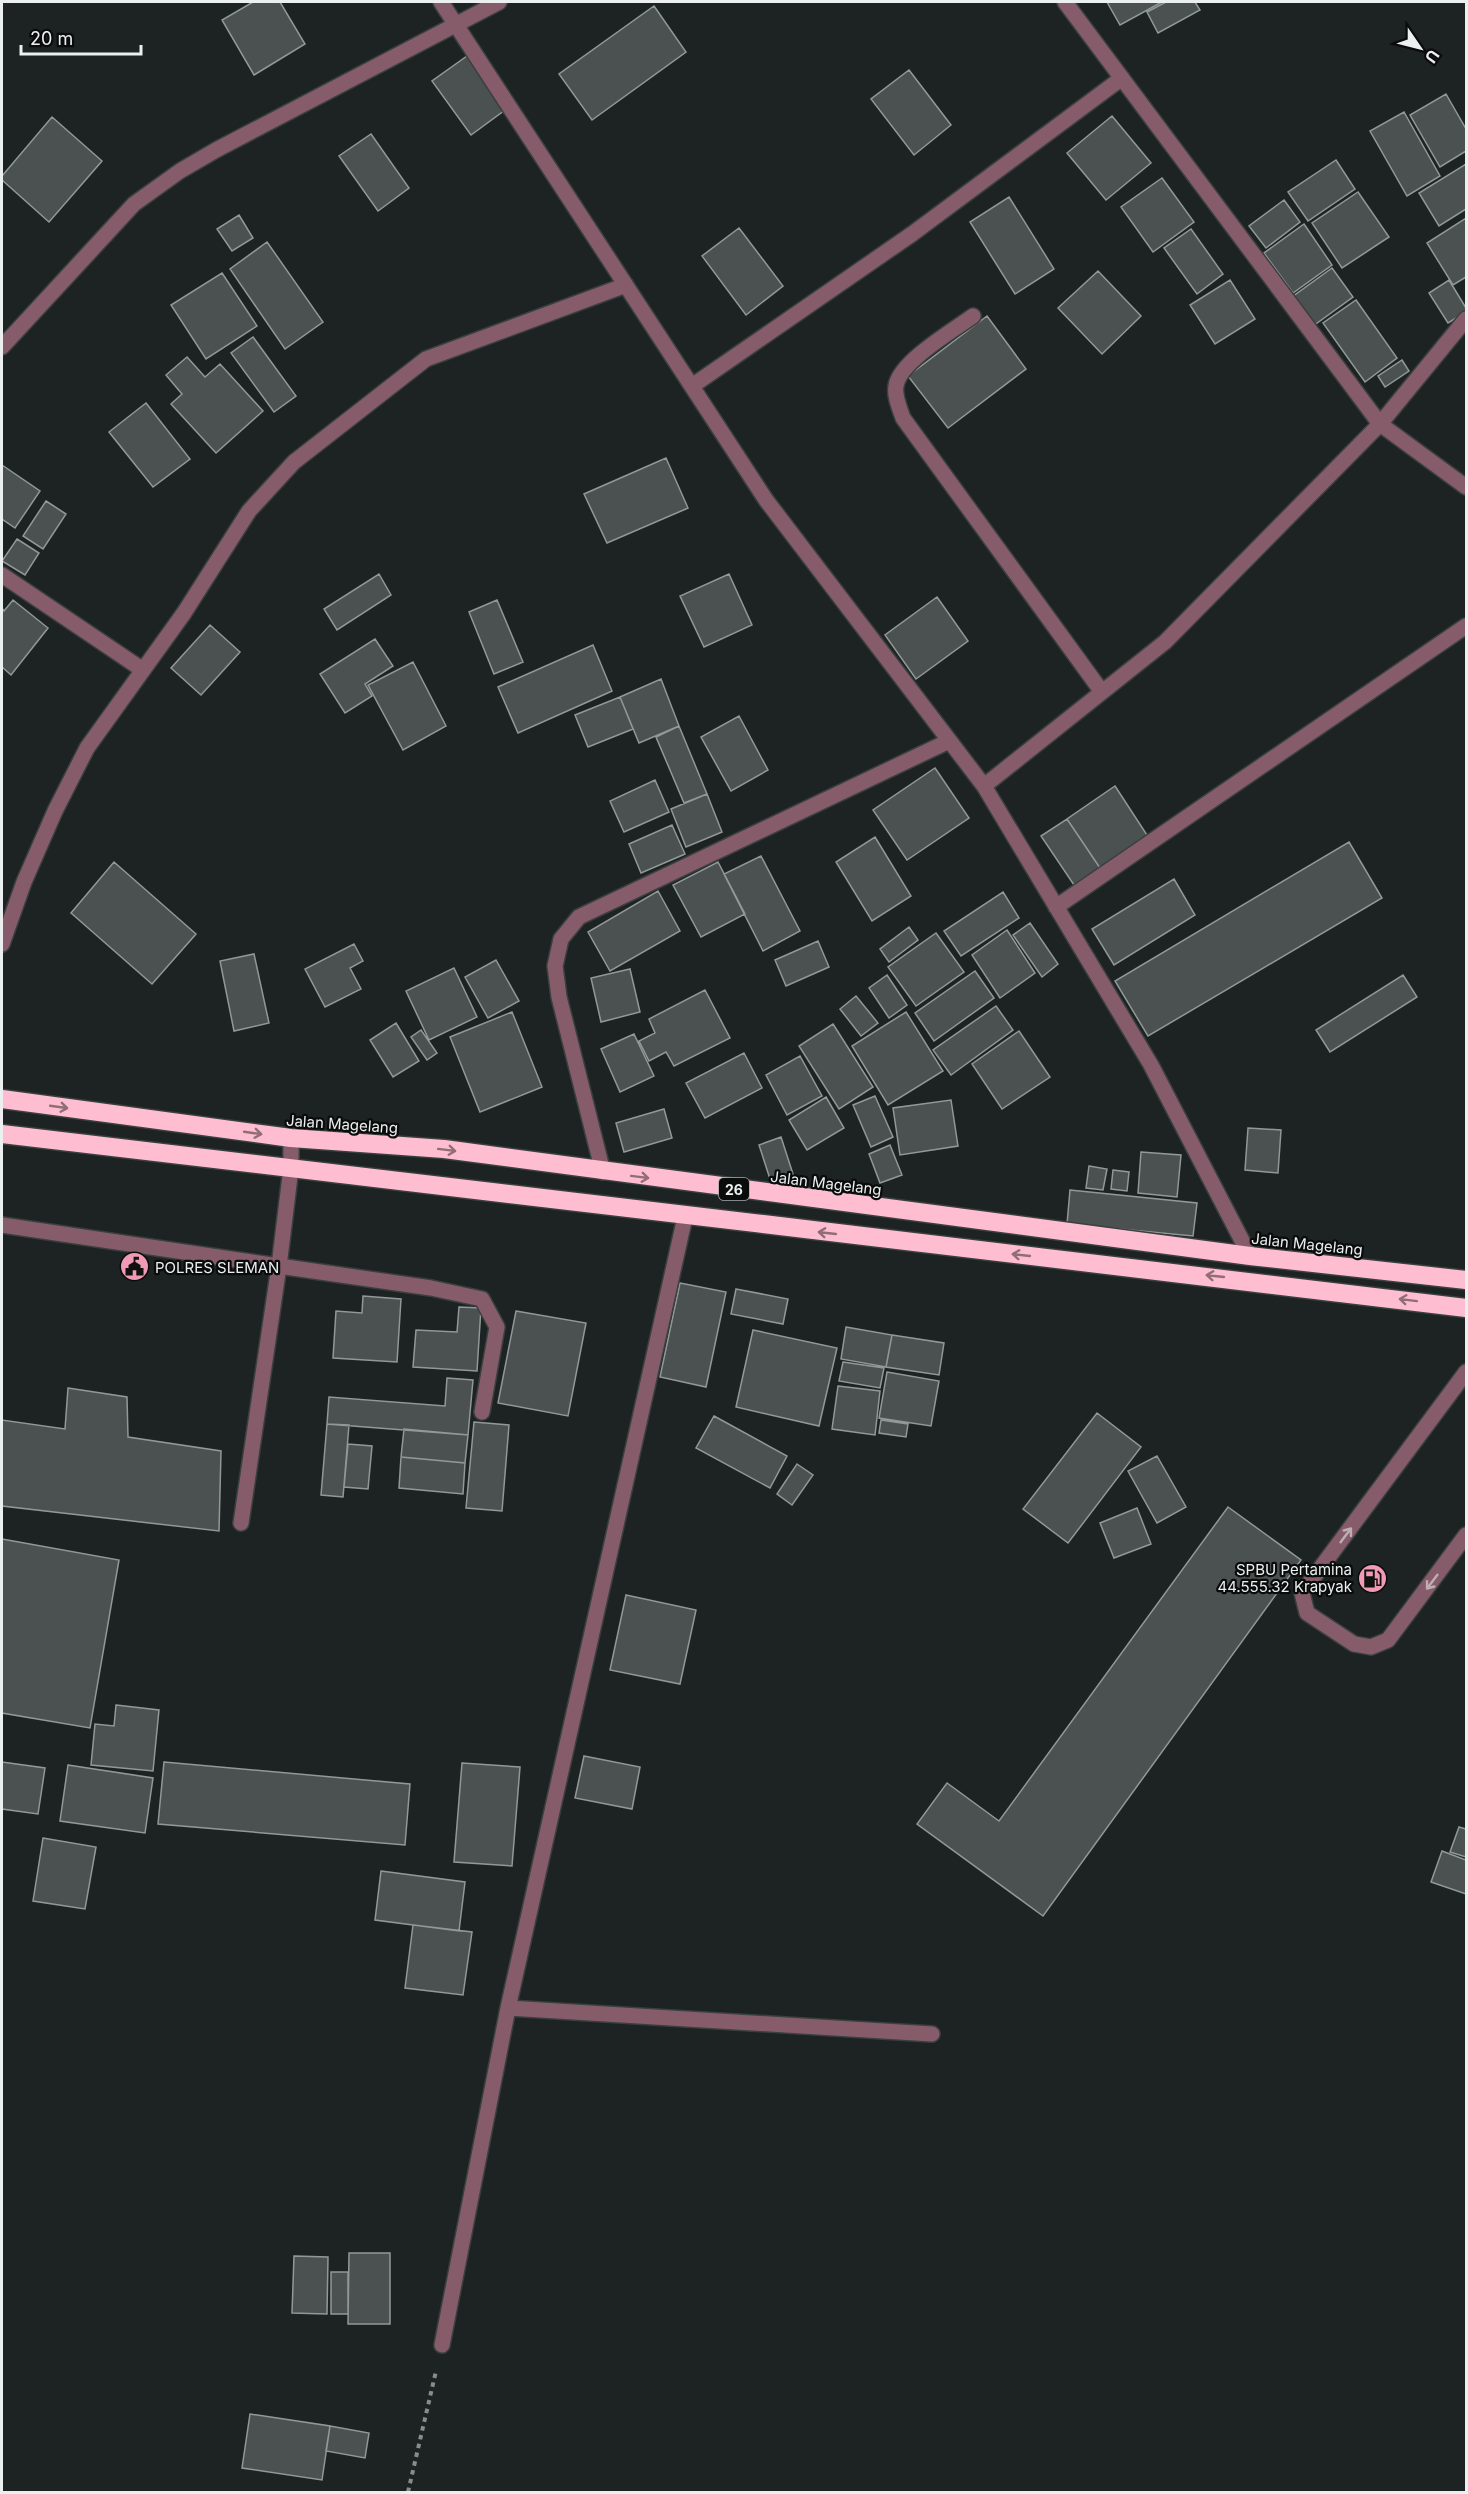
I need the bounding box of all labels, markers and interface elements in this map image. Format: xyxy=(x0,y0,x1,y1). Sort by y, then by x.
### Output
scale bar xyxy=(21,18,141,56)
north arrow xyxy=(1390,18,1450,78)
text: 20 m xyxy=(30,28,73,49)
text: U xyxy=(1421,46,1444,67)
one-way arrow xyxy=(49,1102,69,1113)
street label: Jalan Magelang xyxy=(285,1111,399,1137)
one-way arrow xyxy=(242,1128,262,1139)
one-way arrow xyxy=(436,1145,456,1156)
street label: Jalan Magelang xyxy=(769,1167,883,1199)
one-way arrow xyxy=(630,1171,649,1182)
road number: 26 xyxy=(719,1178,749,1200)
one-way arrow xyxy=(818,1227,838,1238)
street label: Jalan Magelang xyxy=(1250,1229,1364,1259)
one-way arrow xyxy=(1012,1249,1032,1260)
public building icon: POLRES SLEMAN xyxy=(118,1251,150,1283)
place label: POLRES SLEMAN xyxy=(155,1258,279,1277)
one-way arrow xyxy=(1206,1271,1225,1282)
one-way arrow xyxy=(1399,1295,1419,1306)
one-way arrow xyxy=(1339,1527,1352,1543)
place label: SPBU Pertamina 44.555.32 Krapyak xyxy=(1217,1560,1353,1596)
fuel station icon: SPBU Pertamina 44.555.32 Krapyak xyxy=(1357,1562,1389,1594)
one-way arrow xyxy=(1425,1573,1438,1589)

